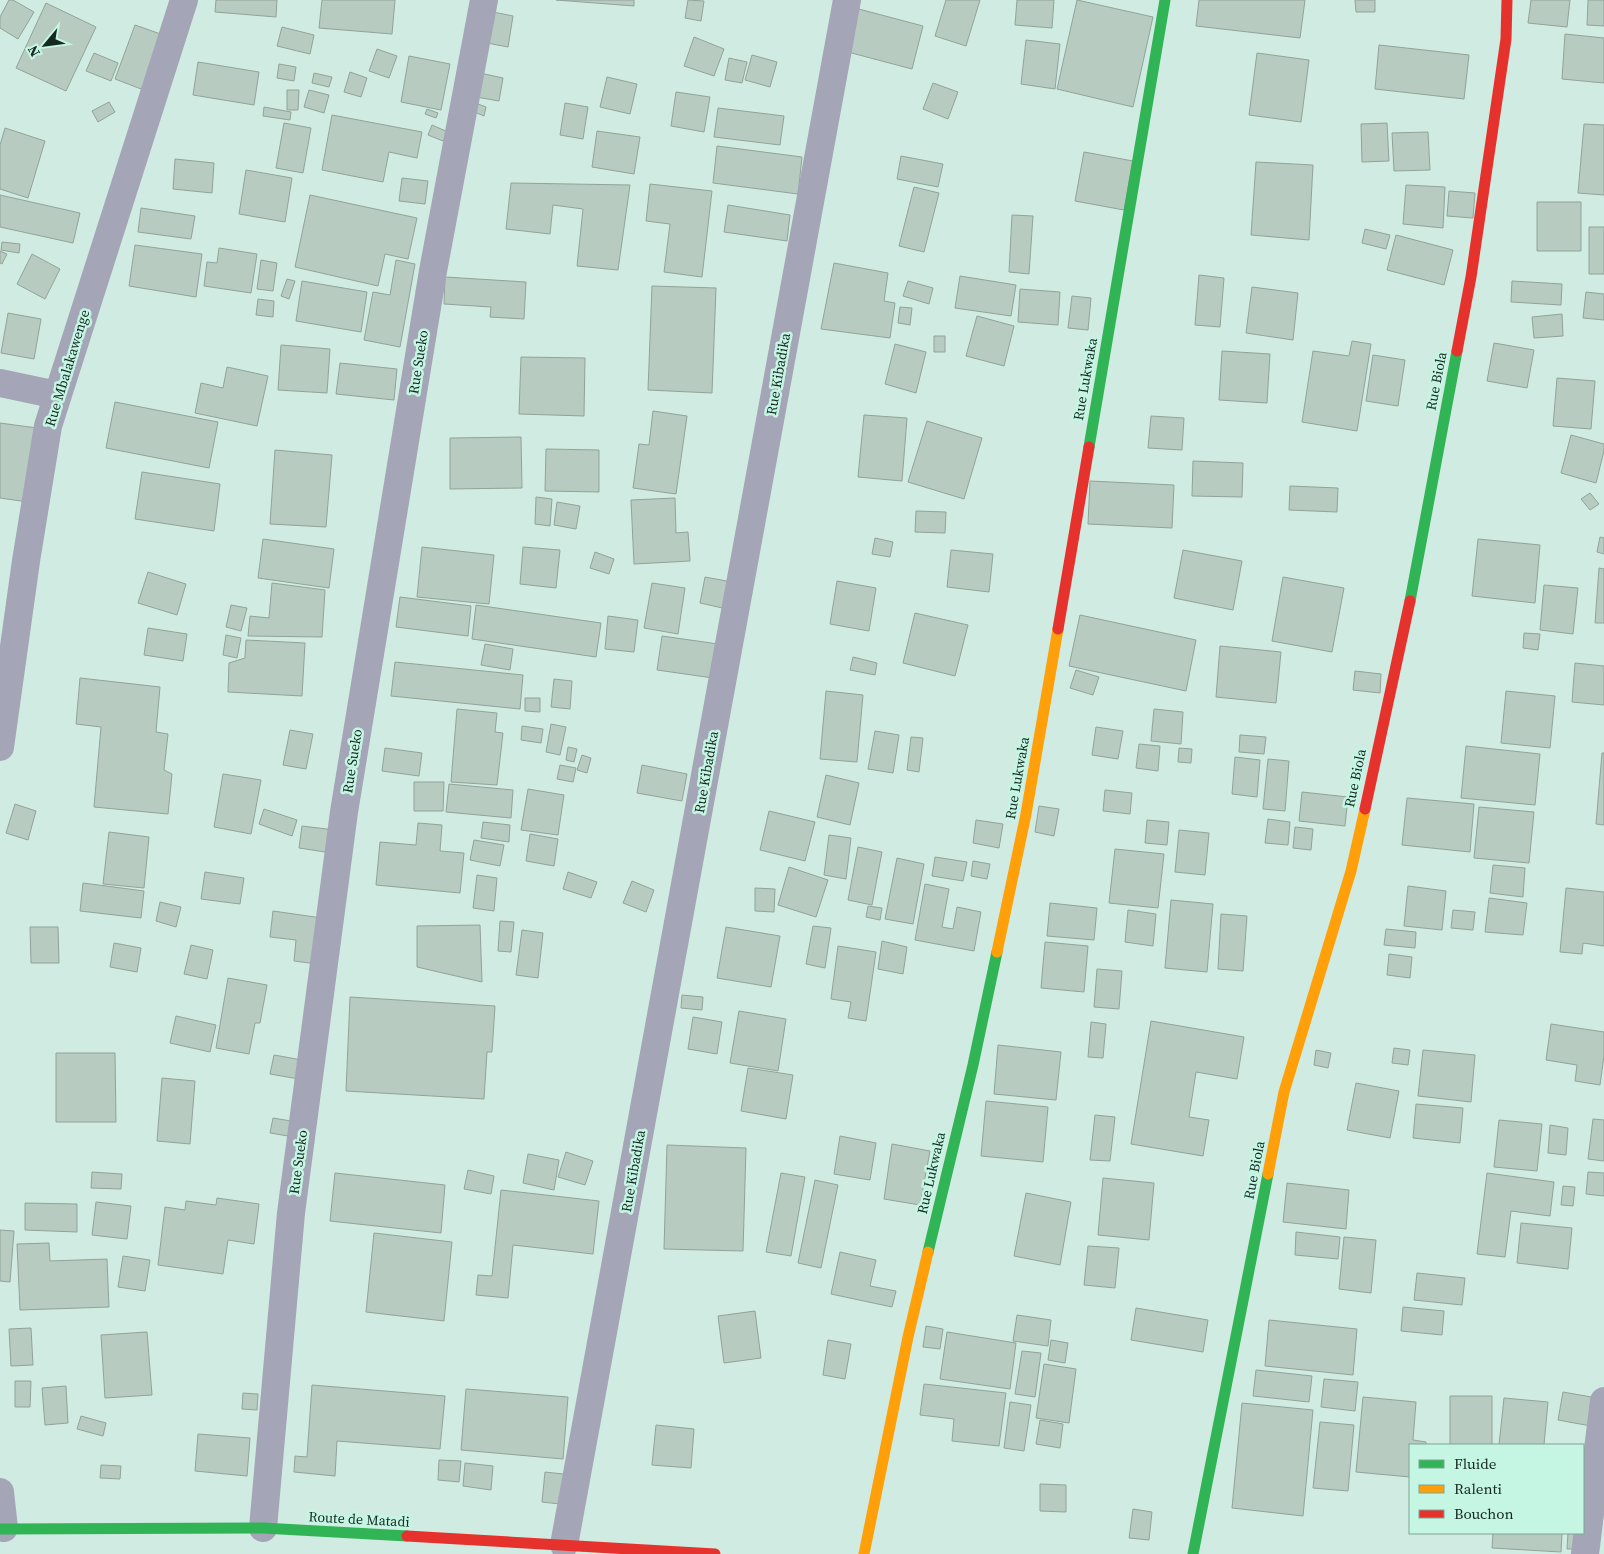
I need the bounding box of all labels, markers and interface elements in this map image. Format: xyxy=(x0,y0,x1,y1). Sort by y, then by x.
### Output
north arrow xyxy=(20,20,70,70)
text: N xyxy=(22,42,45,61)
street label: Rue Mbalakawenge xyxy=(40,307,94,429)
street label: Rue Sueko xyxy=(403,328,433,395)
street label: Rue Kibadika xyxy=(761,331,795,417)
street label: Rue Lukwaka xyxy=(1068,335,1102,422)
street label: Rue Biola xyxy=(1421,349,1452,412)
street label: Rue Sueko xyxy=(337,727,367,794)
street label: Rue Kibadika xyxy=(689,729,723,815)
street label: Rue Lukwaka xyxy=(1000,734,1034,821)
street label: Rue Biola xyxy=(1339,746,1371,809)
street label: Rue Sueko xyxy=(284,1128,312,1195)
street label: Rue Kibadika xyxy=(616,1128,650,1214)
street label: Rue Lukwaka xyxy=(912,1129,950,1216)
street label: Rue Biola xyxy=(1239,1138,1270,1201)
legend xyxy=(1409,1444,1584,1534)
text: Fluide xyxy=(1454,1453,1497,1474)
text: Ralenti xyxy=(1454,1478,1502,1499)
text: Bouchon xyxy=(1454,1503,1514,1524)
street label: Route de Matadi xyxy=(308,1506,410,1532)

